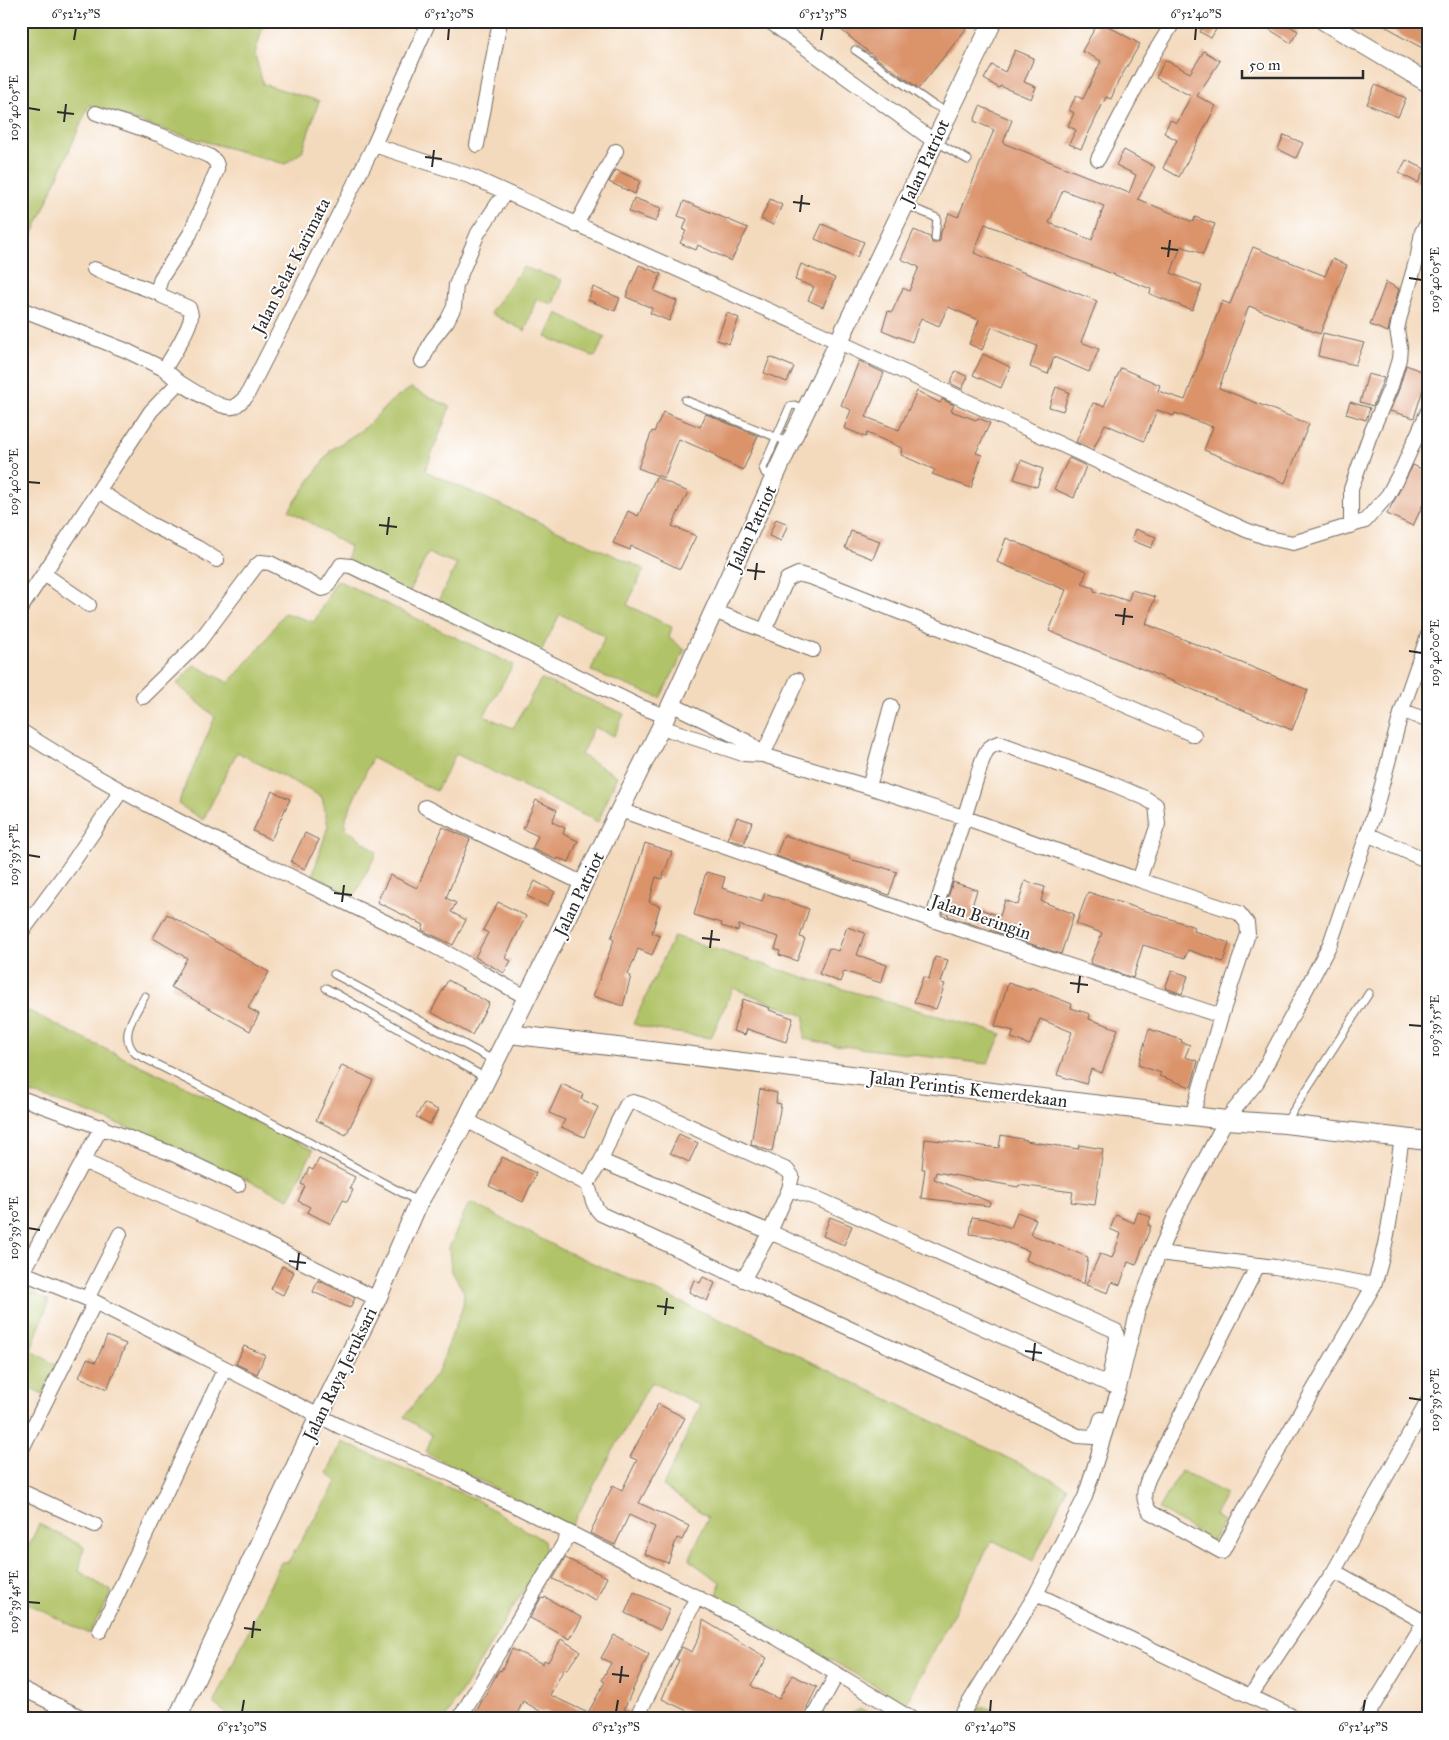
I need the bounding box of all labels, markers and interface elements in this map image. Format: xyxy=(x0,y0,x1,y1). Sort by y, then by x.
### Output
text: 6°52'25"S xyxy=(52,7,101,21)
text: 6°52'30"S xyxy=(424,7,474,21)
text: 6°52'35"S xyxy=(799,7,847,21)
text: 6°52'40"S xyxy=(1170,7,1222,21)
scale bar xyxy=(1242,48,1363,80)
text: 50 m xyxy=(1249,56,1281,74)
text: 109°40'05"E xyxy=(7,75,21,141)
street label: Jalan Patriot xyxy=(895,115,956,210)
street label: Jalan Selat Karimata xyxy=(246,194,336,340)
text: 109°40'05"E xyxy=(1428,247,1442,313)
text: 109°40'00"E xyxy=(7,448,21,516)
street label: Jalan Patriot xyxy=(722,481,783,576)
text: 109°40'00"E xyxy=(1428,619,1442,687)
text: 109°39'55"E xyxy=(7,824,21,886)
street label: Jalan Patriot xyxy=(548,847,610,942)
street label: Jalan Beringin xyxy=(926,889,1034,945)
text: 109°39'55"E xyxy=(1428,995,1442,1057)
street label: Jalan Perintis Kemerdekaan xyxy=(865,1066,1069,1113)
text: 109°39'50"E xyxy=(7,1196,21,1260)
street label: Jalan Raya Jeruksari xyxy=(297,1304,383,1446)
text: 109°39'50"E xyxy=(1428,1368,1442,1432)
text: 109°39'45"E xyxy=(7,1570,21,1634)
text: 6°52'30"S xyxy=(217,1720,267,1734)
text: 6°52'35"S xyxy=(592,1720,640,1734)
text: 6°52'40"S xyxy=(964,1720,1016,1734)
text: 6°52'45"S xyxy=(1338,1720,1388,1734)

